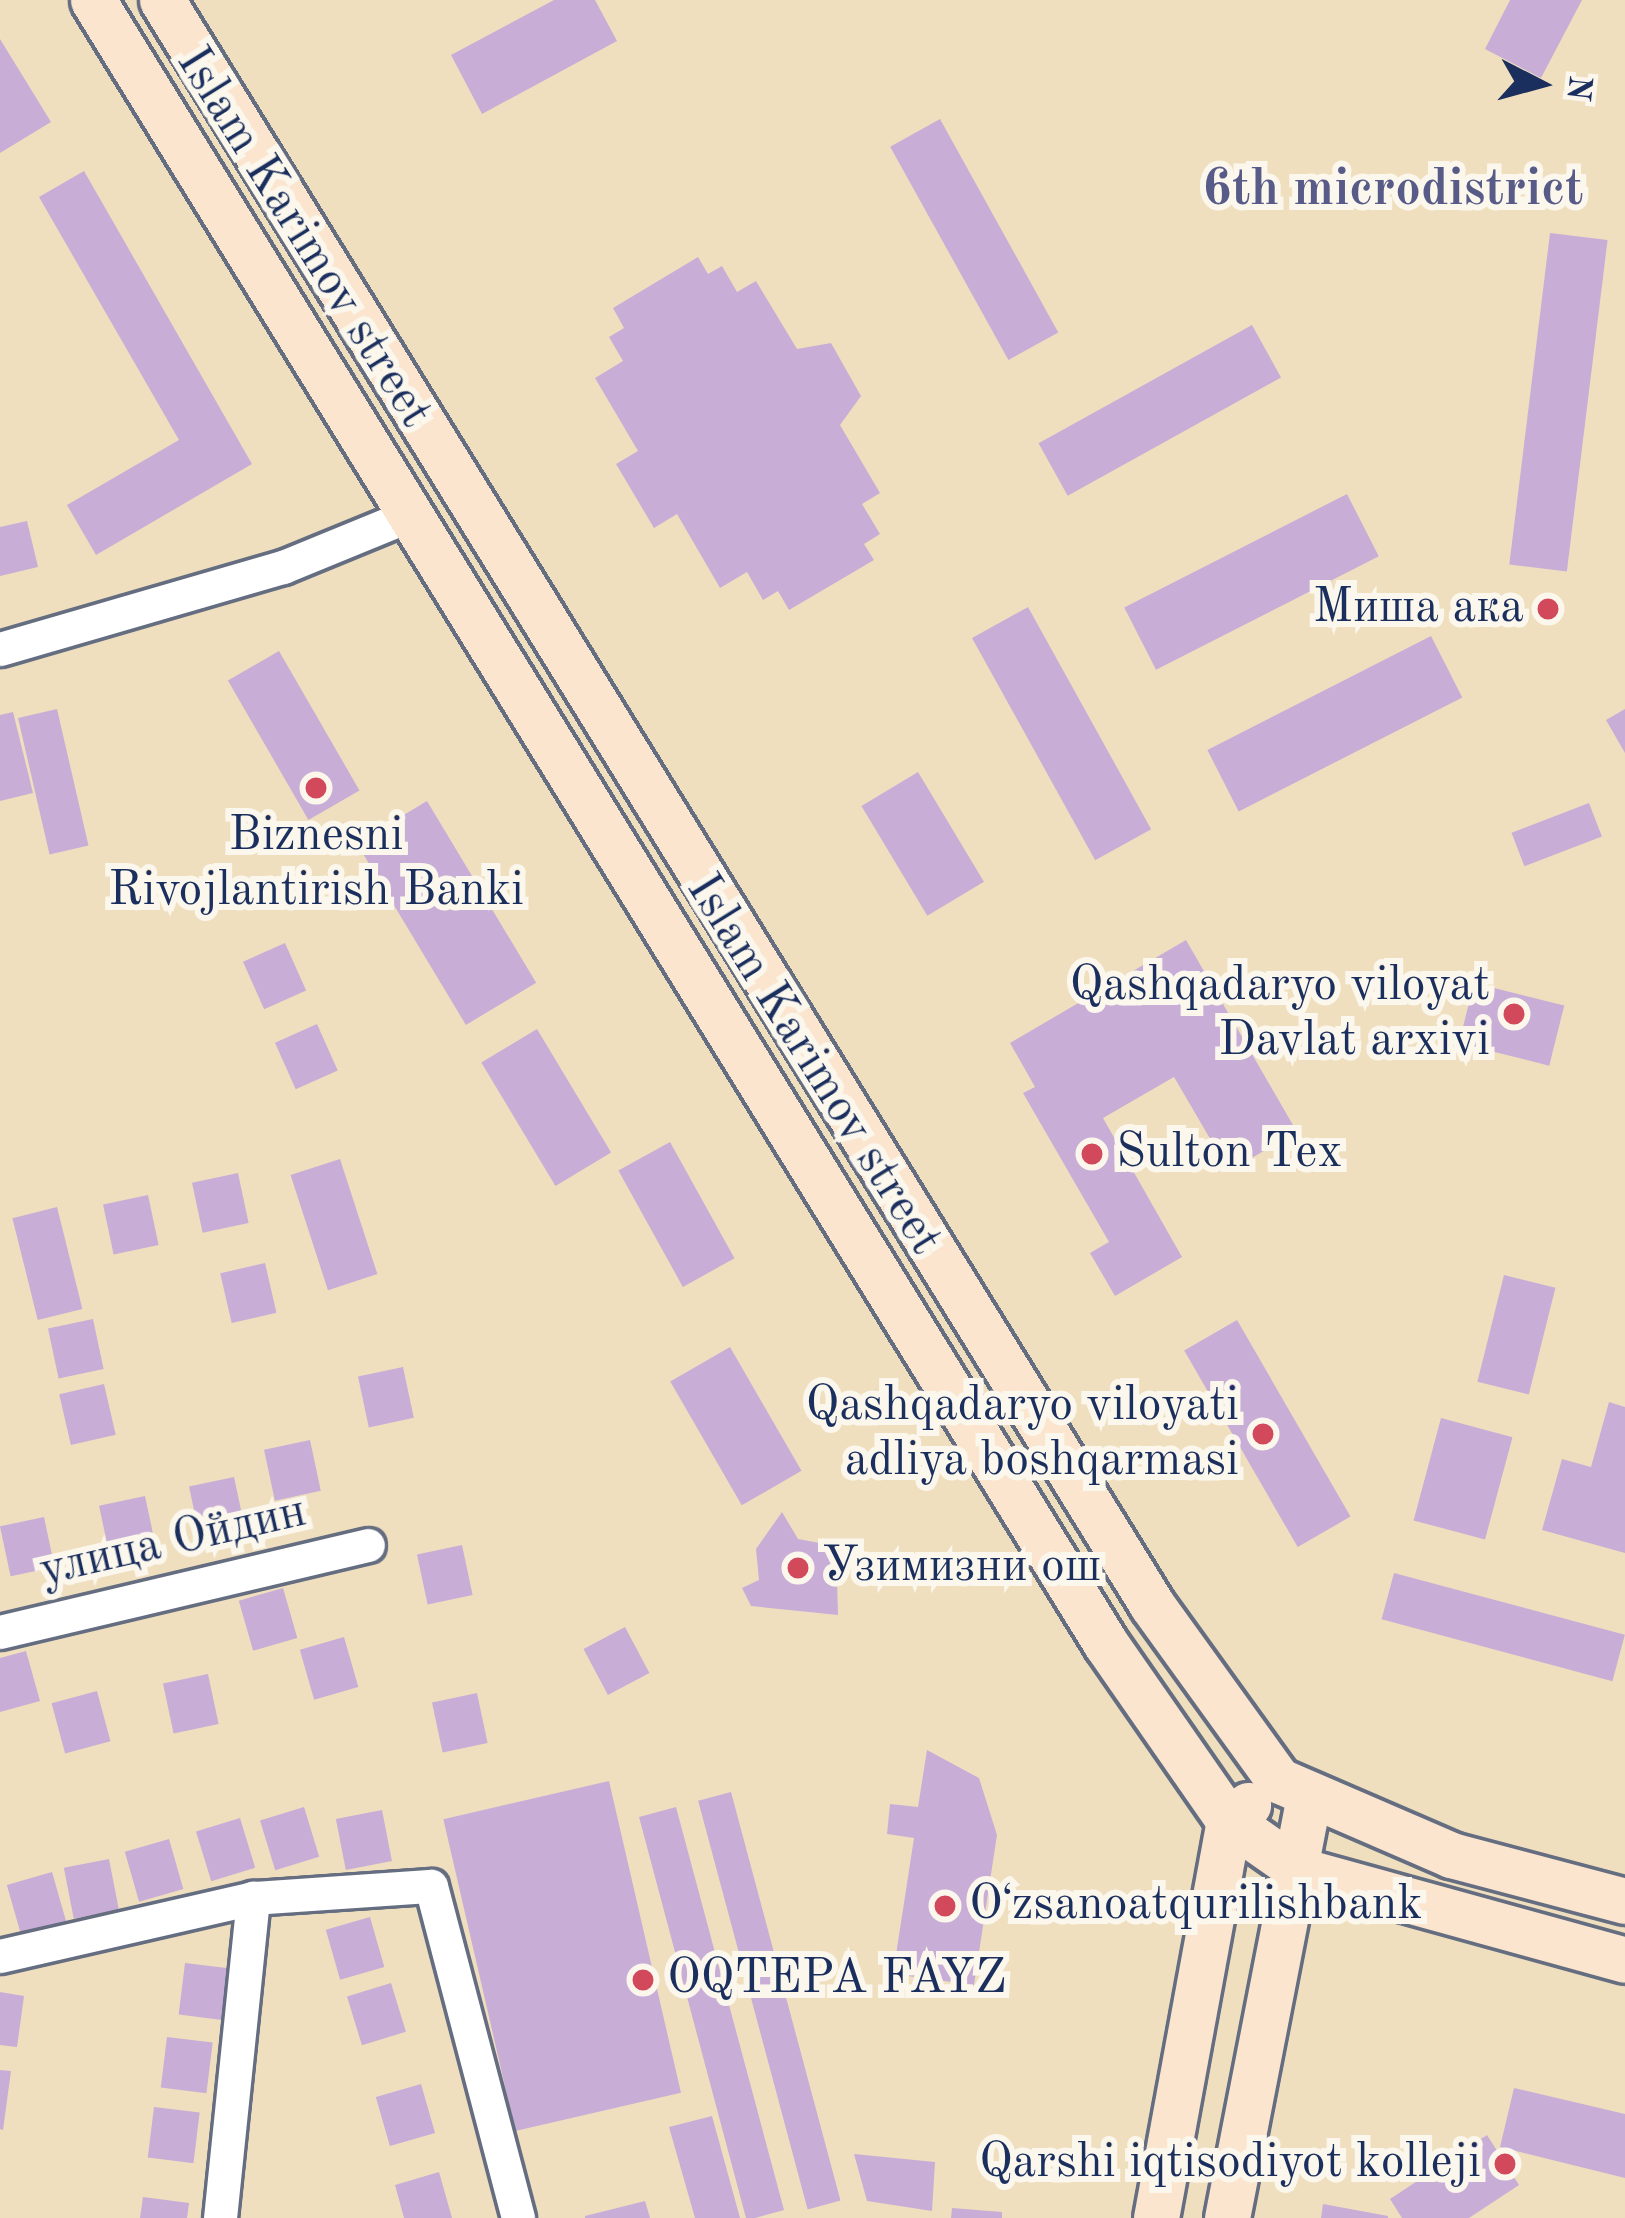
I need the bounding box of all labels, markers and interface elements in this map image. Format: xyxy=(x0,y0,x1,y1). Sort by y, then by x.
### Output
north arrow xyxy=(1481,24,1601,144)
street label: Islam Karimov street xyxy=(163,37,443,439)
text: N xyxy=(1560,74,1595,102)
district label: 6th microdistrict xyxy=(1202,160,1584,222)
place label: Миша ака xyxy=(1313,580,1524,638)
marker: Миша ака xyxy=(1535,596,1561,622)
marker: Biznesni Rivojlantirish Banki xyxy=(303,775,329,801)
place label: Biznesni Rivojlantirish Banki xyxy=(108,807,524,920)
street label: Islam Karimov street xyxy=(673,864,953,1266)
place label: Qashqadaryo viloyat Davlat arxivi xyxy=(1070,957,1490,1070)
marker: Qashqadaryo viloyat Davlat arxivi xyxy=(1501,1001,1527,1027)
place label: Sulton Tex xyxy=(1116,1125,1342,1183)
marker: Sulton Tex xyxy=(1079,1141,1105,1167)
place label: Qashqadaryo viloyati adliya boshqarmasi xyxy=(806,1377,1239,1490)
marker: Qashqadaryo viloyati adliya boshqarmasi xyxy=(1250,1421,1276,1447)
street label: улица Ойдин xyxy=(34,1483,312,1601)
place label: Узимизни ош xyxy=(822,1539,1101,1597)
marker: Узимизни ош xyxy=(785,1555,811,1581)
place label: Oʻzsanoatqurilishbank xyxy=(969,1877,1423,1935)
marker: Oʻzsanoatqurilishbank xyxy=(932,1893,958,1919)
place label: OQTEPA FAYZ xyxy=(667,1951,1006,2009)
marker: OQTEPA FAYZ xyxy=(630,1967,656,1993)
place label: Qarshi iqtisodiyot kolleji xyxy=(979,2135,1481,2193)
marker: Qarshi iqtisodiyot kolleji xyxy=(1492,2151,1518,2177)

